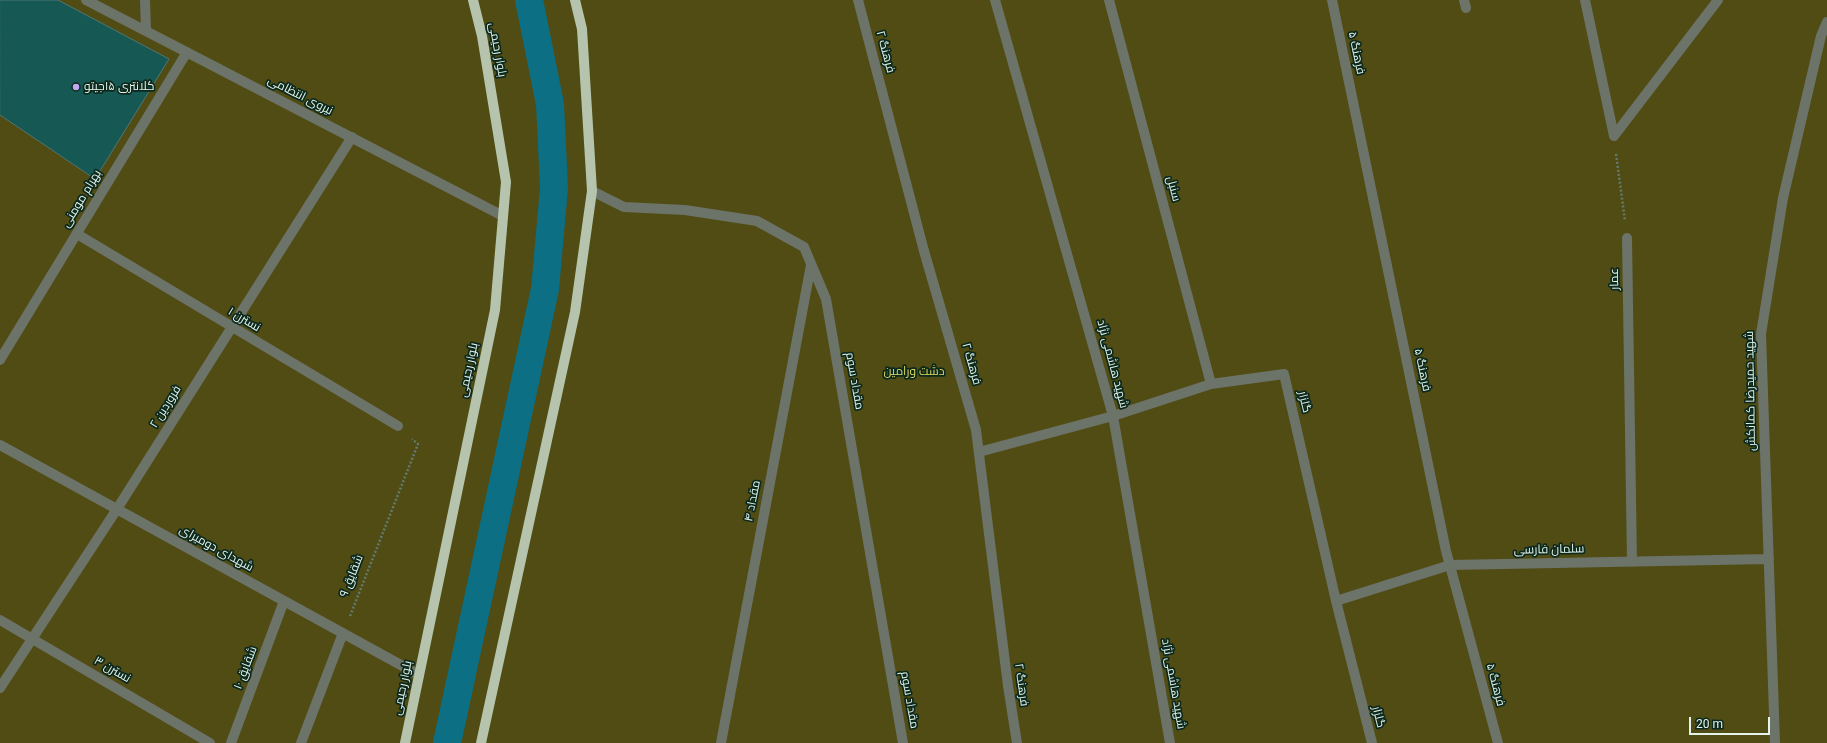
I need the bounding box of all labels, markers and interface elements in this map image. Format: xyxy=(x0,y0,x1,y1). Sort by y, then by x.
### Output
street label: بلوار رحیمی xyxy=(485,22,509,78)
street label: فرهنگ ۲ xyxy=(872,29,898,75)
street label: فرهنگ ۵ xyxy=(1344,30,1368,76)
street label: نیروی انتظامی xyxy=(265,73,335,119)
place label: کلانتری ۱۵جیتو xyxy=(84,80,155,94)
marker: کلانتری ۱۵جیتو xyxy=(71,82,81,92)
street label: بهرام مومنی xyxy=(59,167,105,231)
street label: سنبل xyxy=(1163,175,1183,203)
street label: عمار xyxy=(1608,268,1622,290)
street label: نسترن ۱ xyxy=(225,305,263,335)
street label: شهید هاشمی نژاد xyxy=(1093,318,1131,410)
street label: شهید حمیدرضا کمانکش xyxy=(1743,331,1759,451)
street label: بلوار رحیمی xyxy=(456,341,482,399)
street label: فرهنگ ۲ xyxy=(958,341,984,387)
street label: فرهنگ ۵ xyxy=(1410,347,1434,393)
street label: مقداد سوم xyxy=(842,351,866,411)
park label: دشت ورامین xyxy=(883,365,945,379)
street label: فروردین ۲ xyxy=(147,383,185,431)
street label: گلزار xyxy=(1295,390,1313,414)
street label: مقداد ۴ xyxy=(742,479,764,523)
street label: شهدای دومیرای xyxy=(176,523,256,575)
street label: سلمان فارسی xyxy=(1514,542,1584,558)
street label: شقایق ۹ xyxy=(337,553,367,599)
street label: شهید هاشمی نژاد xyxy=(1158,638,1188,730)
street label: شقایق ۱۰ xyxy=(231,645,261,691)
street label: نسترن ۳ xyxy=(91,654,133,686)
street label: بلوار رحیمی xyxy=(390,659,416,717)
street label: فرهنگ ۵ xyxy=(1482,662,1508,708)
street label: فرهنگ ۲ xyxy=(1011,663,1031,707)
street label: مقداد سوم xyxy=(897,670,921,730)
street label: گلزار xyxy=(1368,705,1388,729)
scale bar xyxy=(1691,709,1772,735)
text: 20 m xyxy=(1696,717,1723,731)

